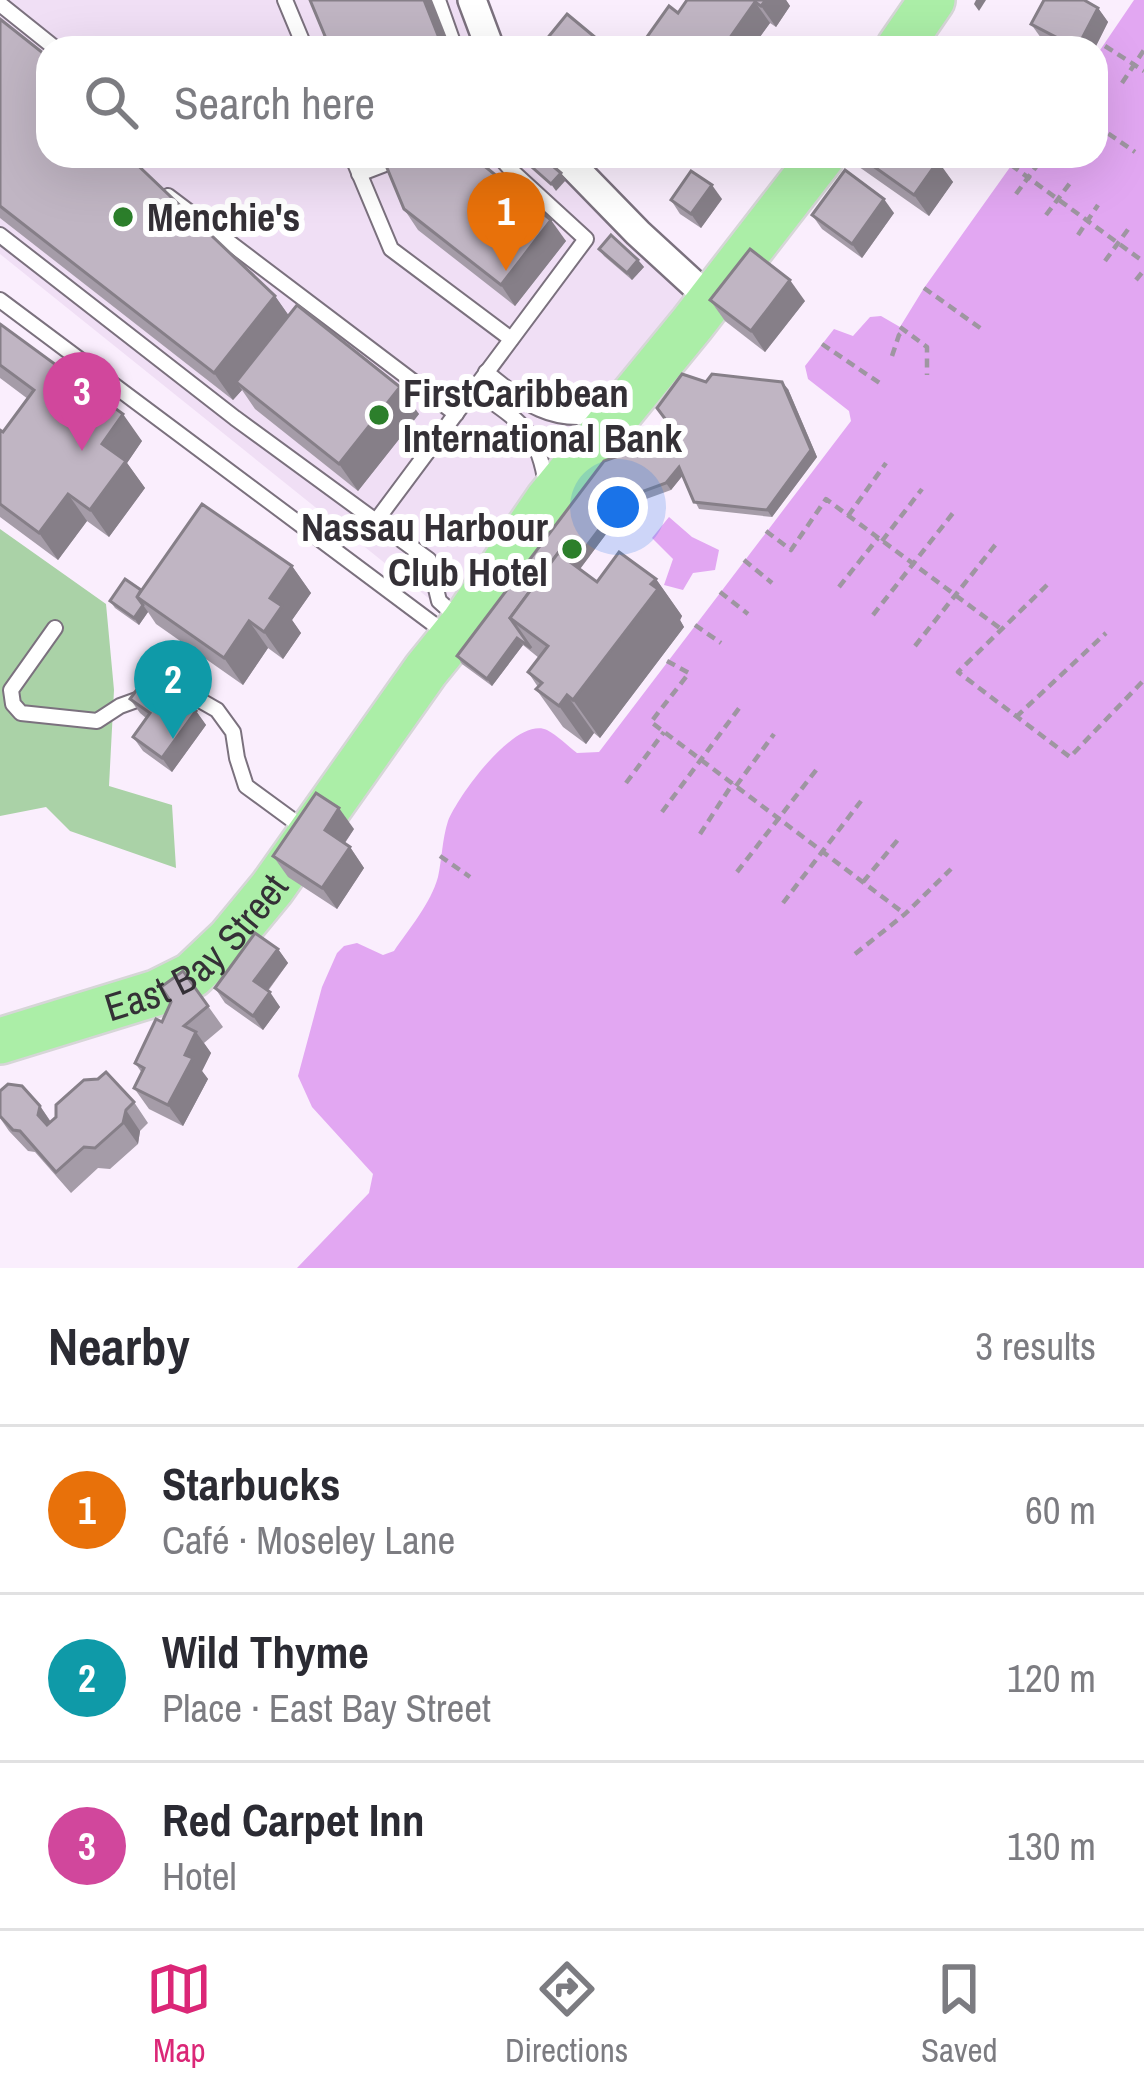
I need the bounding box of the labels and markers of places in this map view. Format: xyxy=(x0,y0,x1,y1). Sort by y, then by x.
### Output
pin: 1 xyxy=(467,172,545,271)
place label: Menchie's xyxy=(147,191,300,243)
marker: Menchie's xyxy=(110,204,136,230)
pin: 3 xyxy=(43,352,121,451)
place label: FirstCaribbean International Bank xyxy=(403,367,682,464)
marker: FirstCaribbean International Bank xyxy=(366,402,392,428)
place label: Nassau Harbour Club Hotel xyxy=(301,501,549,598)
marker: Nassau Harbour Club Hotel xyxy=(559,536,585,562)
pin: 2 xyxy=(134,640,212,739)

